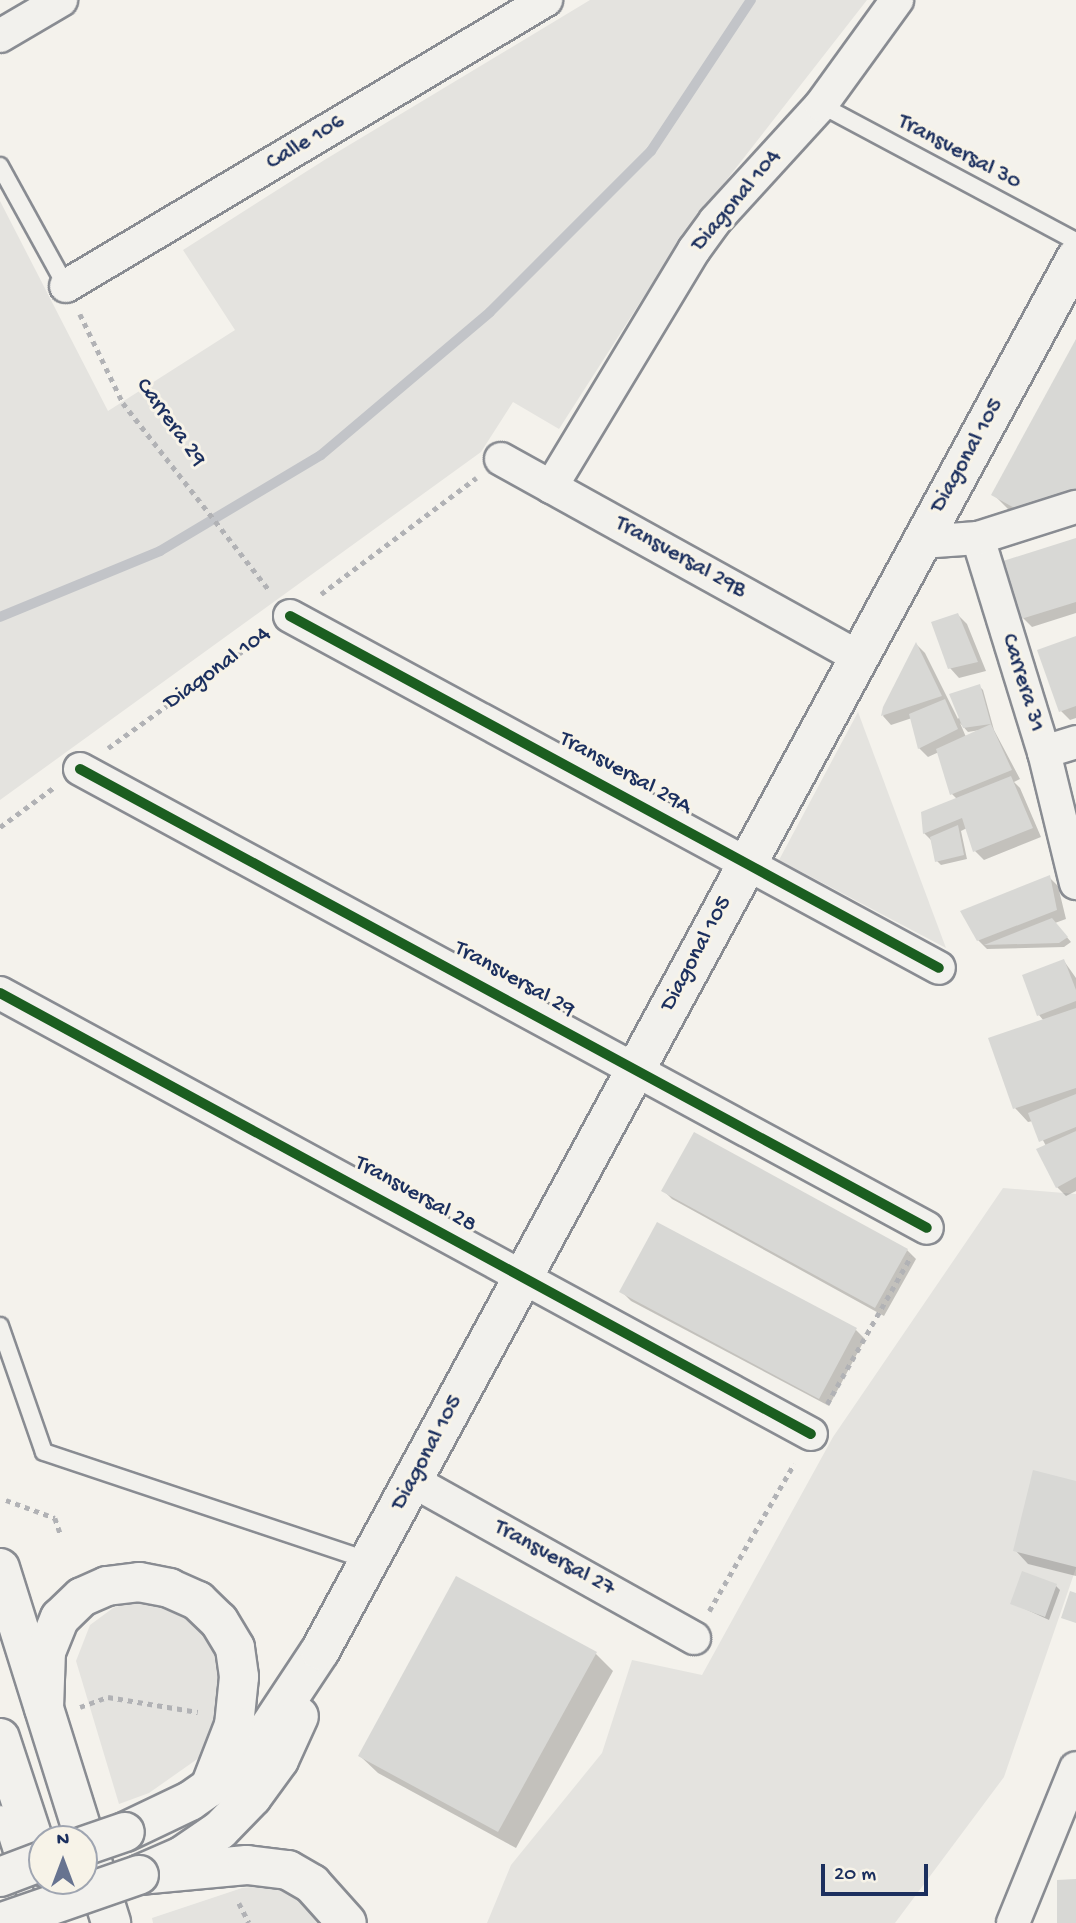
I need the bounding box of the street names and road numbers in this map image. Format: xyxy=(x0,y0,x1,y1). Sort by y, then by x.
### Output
street label: Calle 106 xyxy=(262,109,350,177)
street label: Transversal 30 xyxy=(892,109,1026,197)
street label: Diagonal 104 xyxy=(686,144,788,258)
street label: Carrera 29 xyxy=(129,373,211,473)
street label: Diagonal 105 xyxy=(925,394,1011,518)
street label: Transversal 29B xyxy=(610,511,750,605)
street label: Diagonal 104 xyxy=(159,621,277,717)
street label: Carrera 31 xyxy=(994,631,1050,735)
street label: Transversal 29A xyxy=(554,726,696,822)
street label: Diagonal 105 xyxy=(655,892,739,1016)
street label: Transversal 29 xyxy=(449,935,579,1025)
street label: Transversal 28 xyxy=(349,1150,481,1240)
street label: Diagonal 105 xyxy=(386,1391,470,1515)
street label: Transversal 27 xyxy=(489,1514,619,1604)

